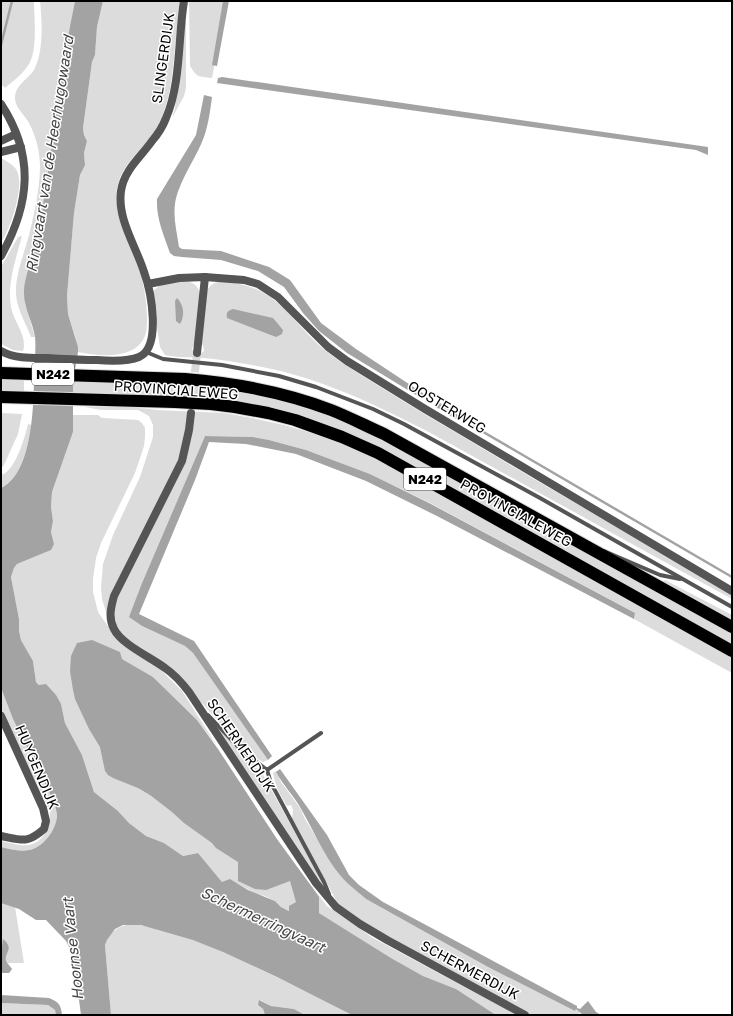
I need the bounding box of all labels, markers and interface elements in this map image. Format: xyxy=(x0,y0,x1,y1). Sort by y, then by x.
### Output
street label: SLINGERDIJK xyxy=(148,11,177,104)
water label: Ringvaart van de Heerhugowaard xyxy=(21,33,78,274)
road number: N242 xyxy=(32,363,74,385)
street label: PROVINCIALEWEG xyxy=(113,377,239,402)
street label: OOSTERWEG xyxy=(405,377,489,437)
road number: N242 xyxy=(404,468,446,490)
street label: PROVINCIALEWEG xyxy=(458,475,575,550)
street label: SCHERMERDIJK xyxy=(204,695,279,795)
street label: HUYGENDIJK xyxy=(12,722,63,812)
water label: Schermerringvaart xyxy=(198,882,330,957)
water label: Hoornse Vaart xyxy=(57,895,86,1001)
street label: SCHERMERDIJK xyxy=(418,936,523,1003)

